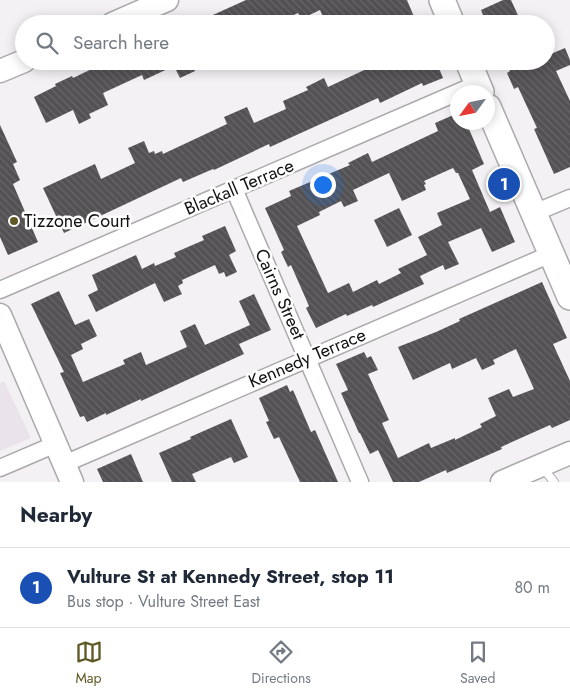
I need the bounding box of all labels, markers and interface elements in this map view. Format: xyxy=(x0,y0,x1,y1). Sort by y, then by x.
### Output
search box xyxy=(15,15,555,70)
icon: search xyxy=(33,29,61,57)
text: Search here xyxy=(73,29,169,56)
north arrow xyxy=(450,85,495,130)
street label: Blackall Terrace xyxy=(180,152,298,222)
pin: 1 xyxy=(488,165,520,203)
your location xyxy=(310,172,336,198)
place label: Tizzone Court xyxy=(24,208,131,234)
marker: Tizzone Court xyxy=(8,215,20,227)
street label: Cairns Street xyxy=(248,244,312,344)
street label: Kennedy Terrace xyxy=(244,322,370,394)
text: Nearby xyxy=(20,500,92,530)
text: Vulture St at Kennedy Street, stop 11 xyxy=(67,563,394,590)
text: 1 xyxy=(32,576,40,599)
text: 80 m xyxy=(514,576,550,599)
text: Bus stop · Vulture Street East xyxy=(67,590,260,613)
tab: Map xyxy=(75,638,103,688)
tab: Directions xyxy=(252,638,311,688)
tab: Saved xyxy=(460,638,495,688)

